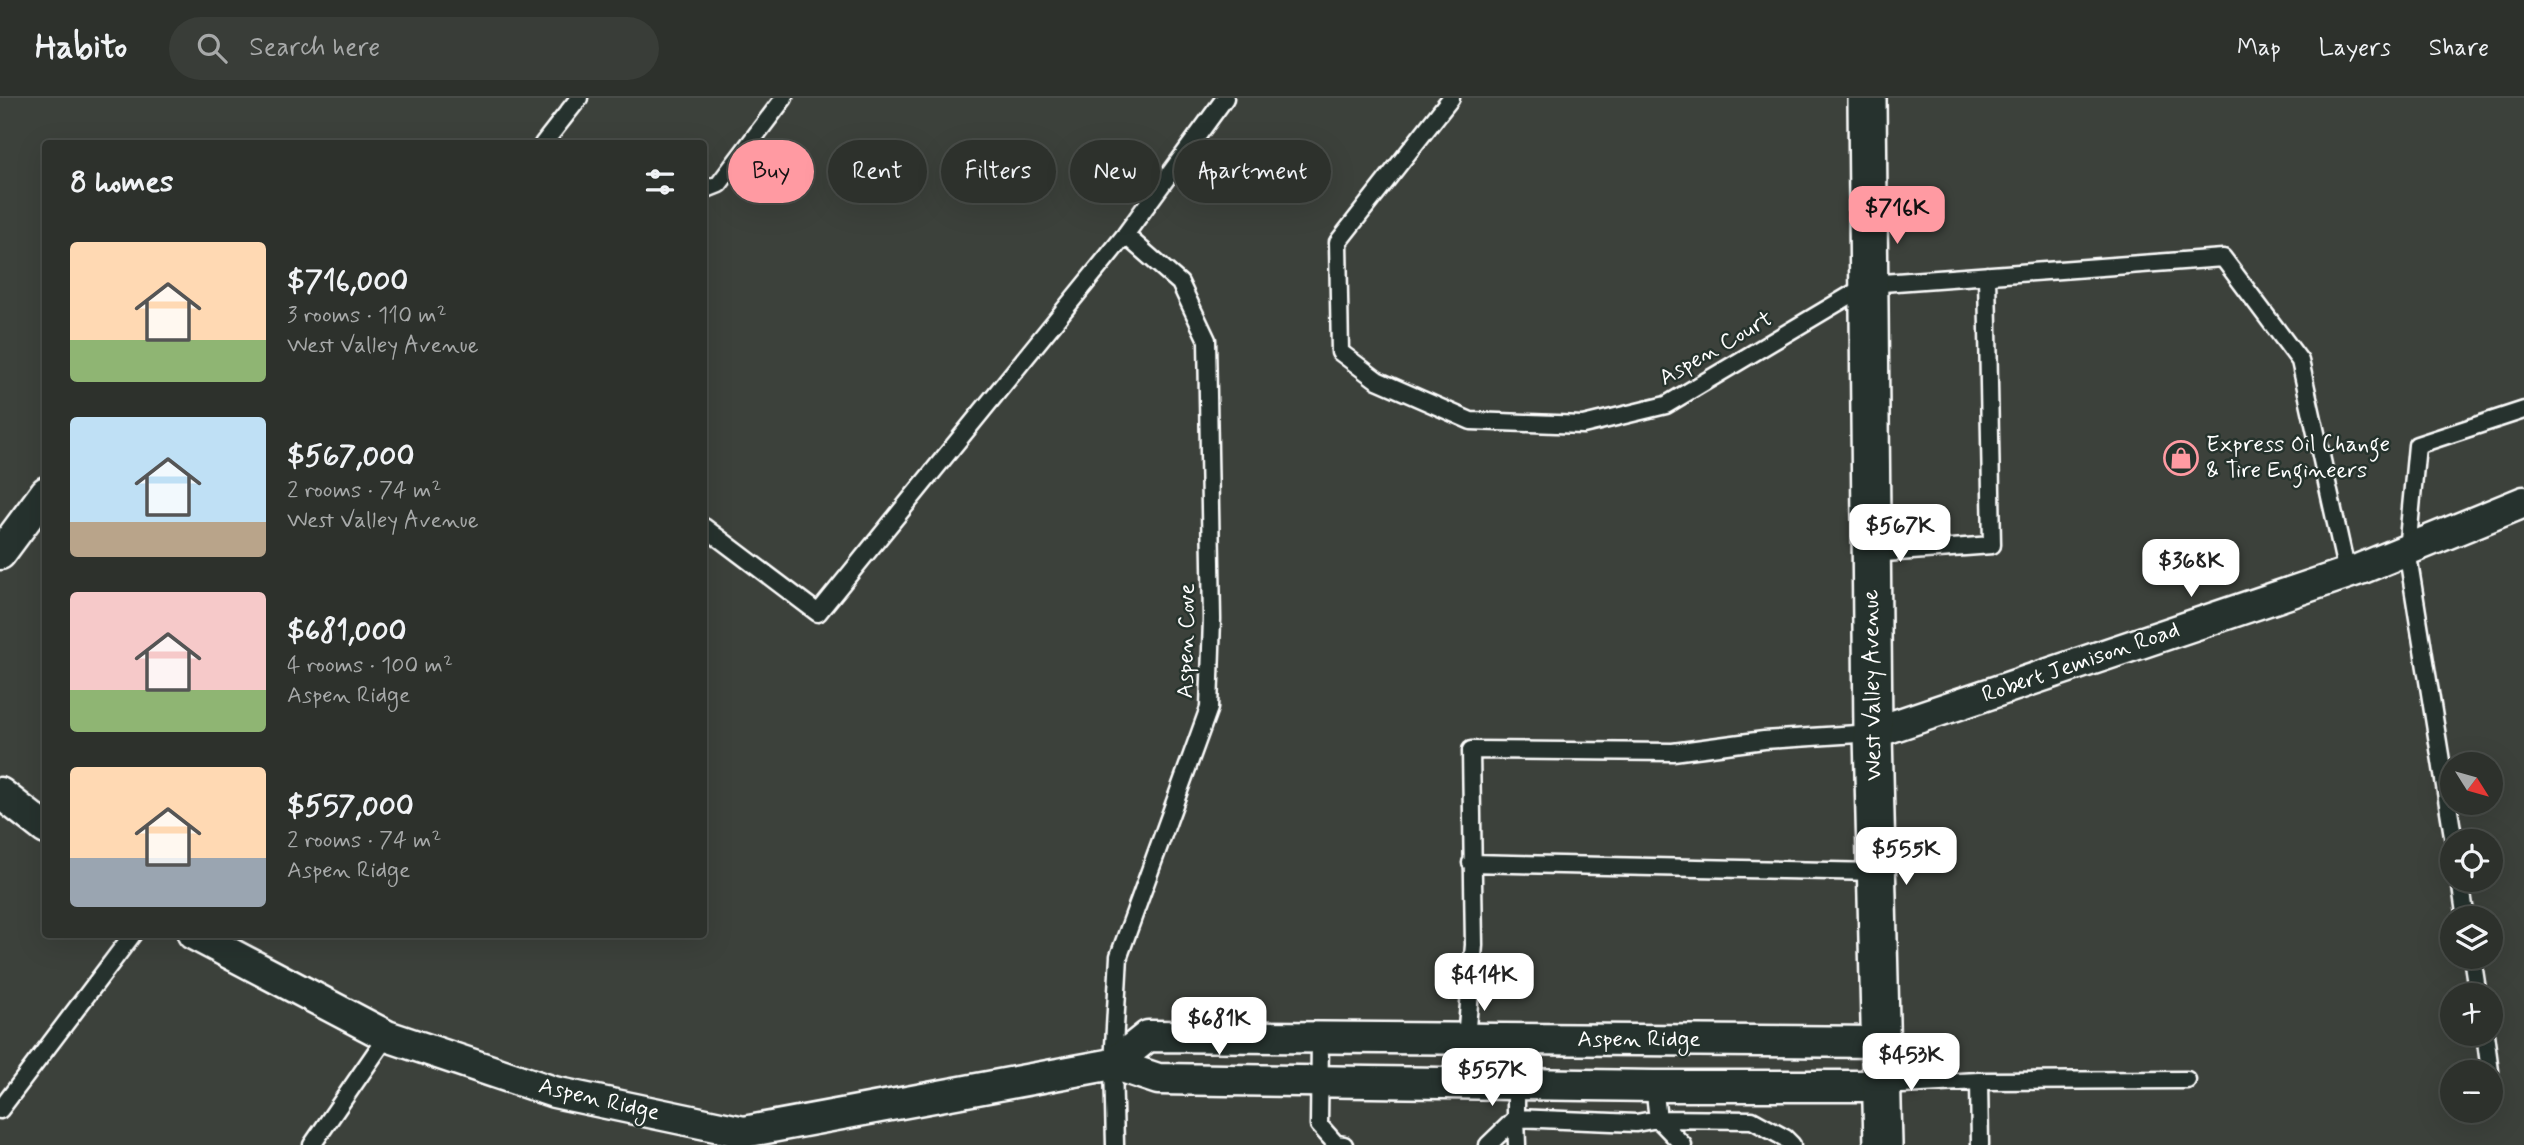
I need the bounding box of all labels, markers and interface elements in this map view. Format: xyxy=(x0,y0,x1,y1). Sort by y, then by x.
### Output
search box xyxy=(169,17,659,80)
text: Habito xyxy=(35,26,127,70)
icon: search xyxy=(193,29,231,67)
text: Search here xyxy=(249,31,380,65)
text: Map xyxy=(2237,33,2281,64)
text: Layers xyxy=(2319,33,2391,64)
text: Share xyxy=(2429,33,2489,64)
chip: Buy xyxy=(728,140,814,203)
chip: Rent xyxy=(828,140,927,203)
chip: Filters xyxy=(941,140,1056,203)
chip: New xyxy=(1070,140,1160,203)
chip: Apartment xyxy=(1174,140,1331,203)
text: 8 homes xyxy=(70,163,173,202)
icon: filters xyxy=(641,163,679,201)
pin: $716K xyxy=(1848,186,1946,246)
text: $716K xyxy=(1865,194,1929,224)
text: $716,000 xyxy=(287,262,408,301)
icon: home xyxy=(126,270,210,354)
text: 3 rooms · 110 m² xyxy=(287,301,447,331)
street label: Aspen Court xyxy=(1654,304,1778,394)
text: West Valley Avenue xyxy=(287,331,479,361)
place label: Express Oil Change & Tire Engineers xyxy=(2206,430,2390,488)
text: $567,000 xyxy=(287,437,414,476)
shop icon: Express Oil Change & Tire Engineers xyxy=(2162,439,2200,477)
icon: home xyxy=(126,445,210,529)
text: 2 rooms · 74 m² xyxy=(287,476,442,506)
pin: $567K xyxy=(1851,504,1949,564)
text: West Valley Avenue xyxy=(287,506,479,536)
text: $567K xyxy=(1865,512,1935,542)
pin: $368K xyxy=(2142,540,2240,599)
text: $368K xyxy=(2158,547,2224,577)
street label: Aspen Cove xyxy=(1171,583,1203,699)
street label: West Valley Avenue xyxy=(1856,589,1890,781)
text: $681,000 xyxy=(287,612,407,651)
street label: Robert Jemison Road xyxy=(1978,615,2184,711)
icon: home xyxy=(126,620,210,704)
text: 4 rooms · 100 m² xyxy=(287,651,453,681)
text: Aspen Ridge xyxy=(287,681,410,711)
north arrow xyxy=(2440,752,2502,816)
map controls xyxy=(2440,752,2503,1123)
text: $557,000 xyxy=(287,787,414,826)
icon: home xyxy=(126,795,210,879)
text: 2 rooms · 74 m² xyxy=(287,826,442,856)
pin: $555K xyxy=(1857,828,1955,887)
button: locate xyxy=(2440,829,2503,892)
text: $555K xyxy=(1872,835,1940,865)
text: Aspen Ridge xyxy=(287,856,410,886)
button: layers xyxy=(2440,906,2503,969)
pin: $414K xyxy=(1435,954,1533,1013)
text: $414K xyxy=(1451,961,1517,991)
button: + xyxy=(2440,983,2503,1046)
pin: $681K xyxy=(1170,998,1268,1057)
text: $681K xyxy=(1187,1005,1251,1035)
street label: Aspen Ridge xyxy=(1577,1025,1701,1057)
pin: $453K xyxy=(1862,1034,1960,1093)
text: $453K xyxy=(1879,1041,1943,1071)
pin: $557K xyxy=(1443,1048,1541,1108)
text: $557K xyxy=(1458,1056,1526,1086)
button: − xyxy=(2440,1060,2503,1123)
street label: Aspen Ridge xyxy=(535,1072,662,1130)

